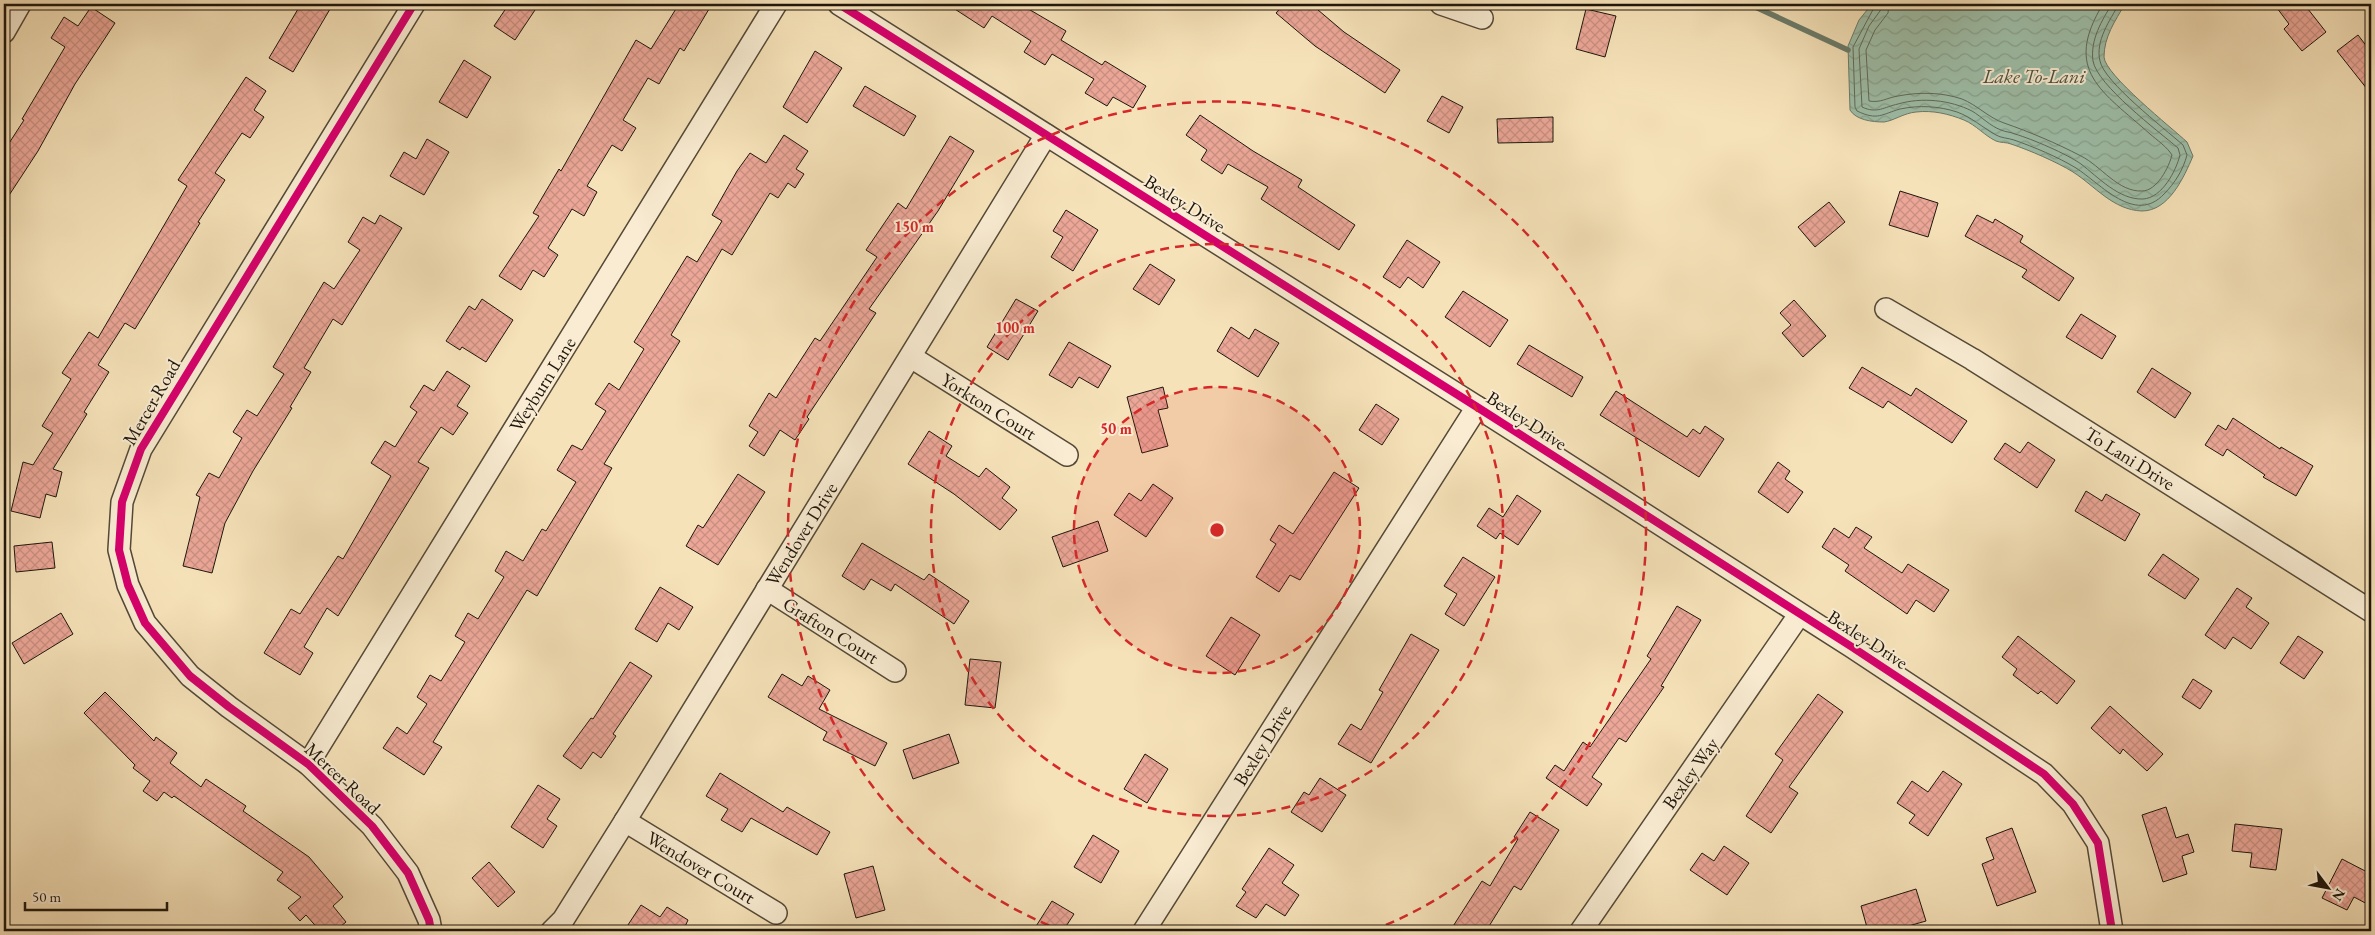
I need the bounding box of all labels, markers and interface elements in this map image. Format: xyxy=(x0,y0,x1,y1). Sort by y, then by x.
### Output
water label: Lake To-Lani xyxy=(1982,63,2086,89)
street label: Bexley Drive xyxy=(1139,169,1230,238)
text: 150 m xyxy=(894,217,934,236)
text: 100 m xyxy=(995,318,1035,337)
street label: Weyburn Lane xyxy=(503,332,581,436)
street label: Mercer Road xyxy=(117,354,186,450)
street label: Yorkton Court xyxy=(936,367,1041,446)
street label: Bexley Drive xyxy=(1482,385,1572,456)
text: 50 m xyxy=(1100,419,1132,438)
street label: To Lani Drive xyxy=(2080,421,2179,496)
street label: Wendover Drive xyxy=(760,478,843,591)
centre of rings xyxy=(1208,521,1226,539)
street label: Grafton Court xyxy=(778,591,883,670)
street label: Bexley Drive xyxy=(1823,604,1913,675)
street label: Bexley Drive xyxy=(1228,700,1297,791)
street label: Bexley Way xyxy=(1657,732,1724,814)
street label: Mercer Road xyxy=(299,737,386,820)
street label: Wendover Court xyxy=(642,825,760,910)
north arrow xyxy=(2302,862,2352,912)
scale bar xyxy=(25,880,168,912)
text: N xyxy=(2328,885,2350,905)
text: 50 m xyxy=(32,887,61,906)

